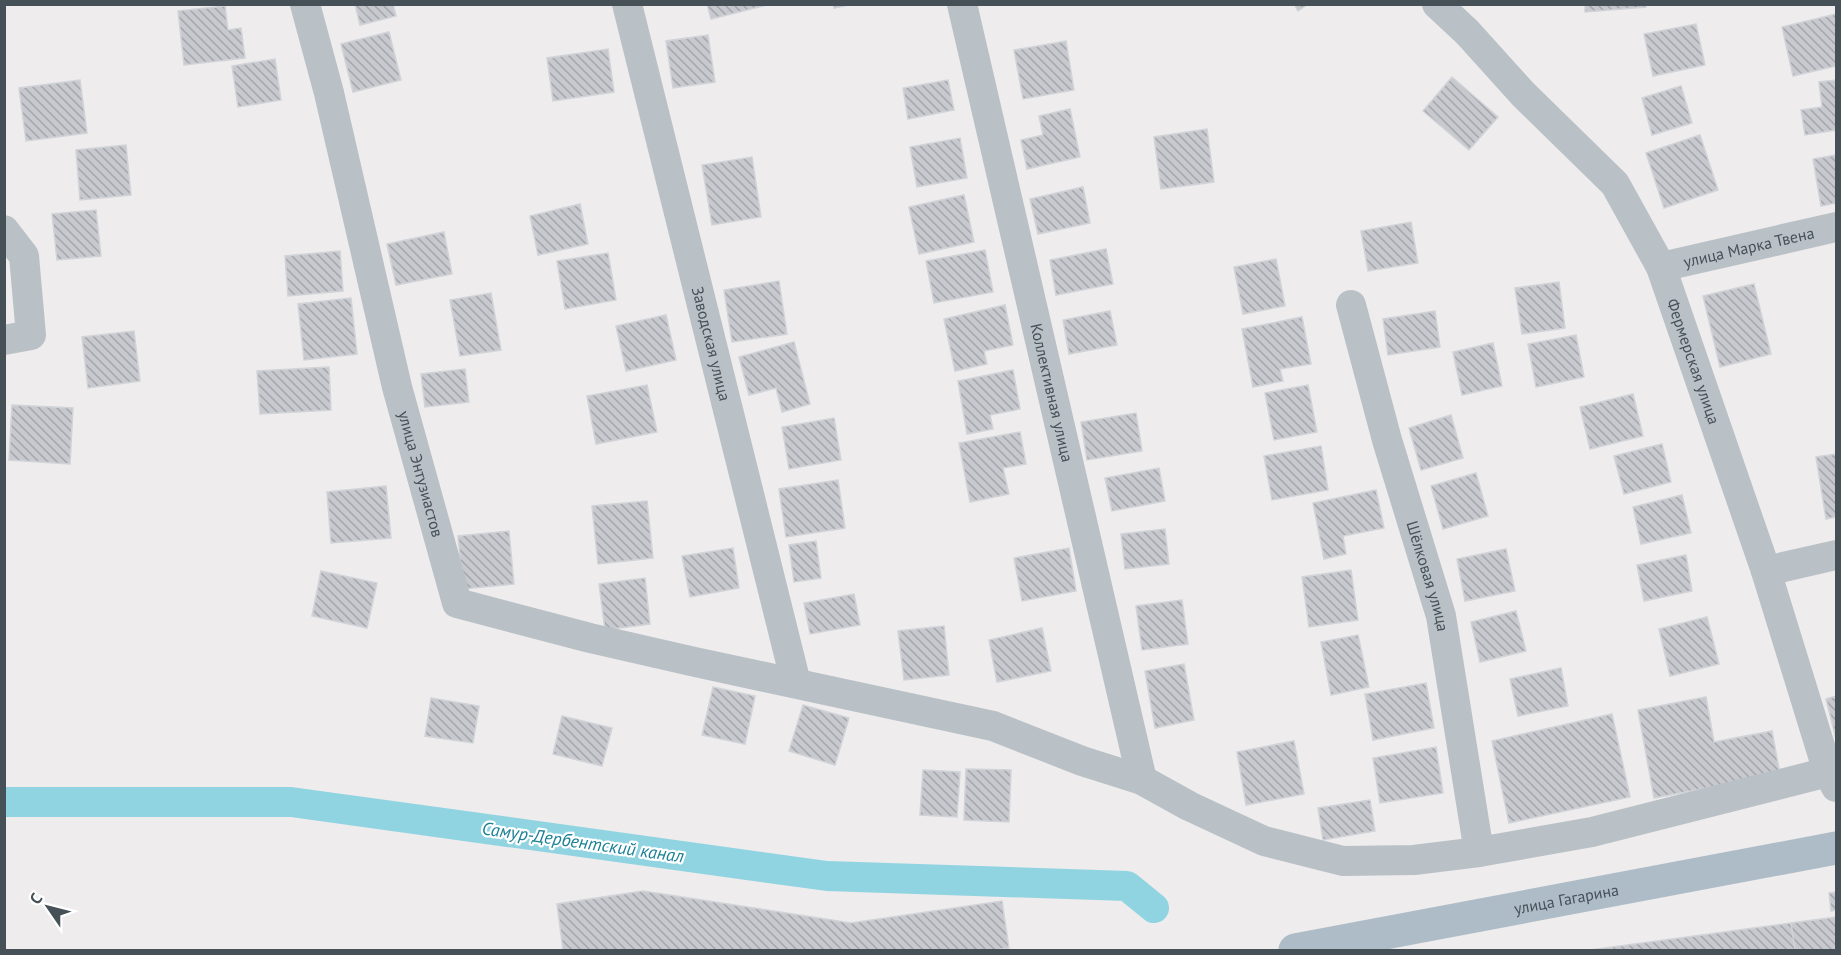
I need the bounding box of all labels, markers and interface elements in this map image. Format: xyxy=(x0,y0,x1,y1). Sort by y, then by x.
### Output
street label: улица Марка Твена xyxy=(1681,222,1816,272)
street label: Заводская улица xyxy=(688,284,735,403)
street label: Фермерская улица xyxy=(1663,296,1725,427)
street label: Коллективная улица xyxy=(1026,322,1078,464)
street label: улица Энтузиастов xyxy=(394,408,448,539)
street label: Шёлковая улица xyxy=(1402,518,1453,633)
water label: Самур-Дербентский канал xyxy=(481,816,686,868)
north arrow xyxy=(18,877,78,937)
street label: улица Гагарина xyxy=(1512,879,1620,919)
text: С xyxy=(25,889,46,908)

